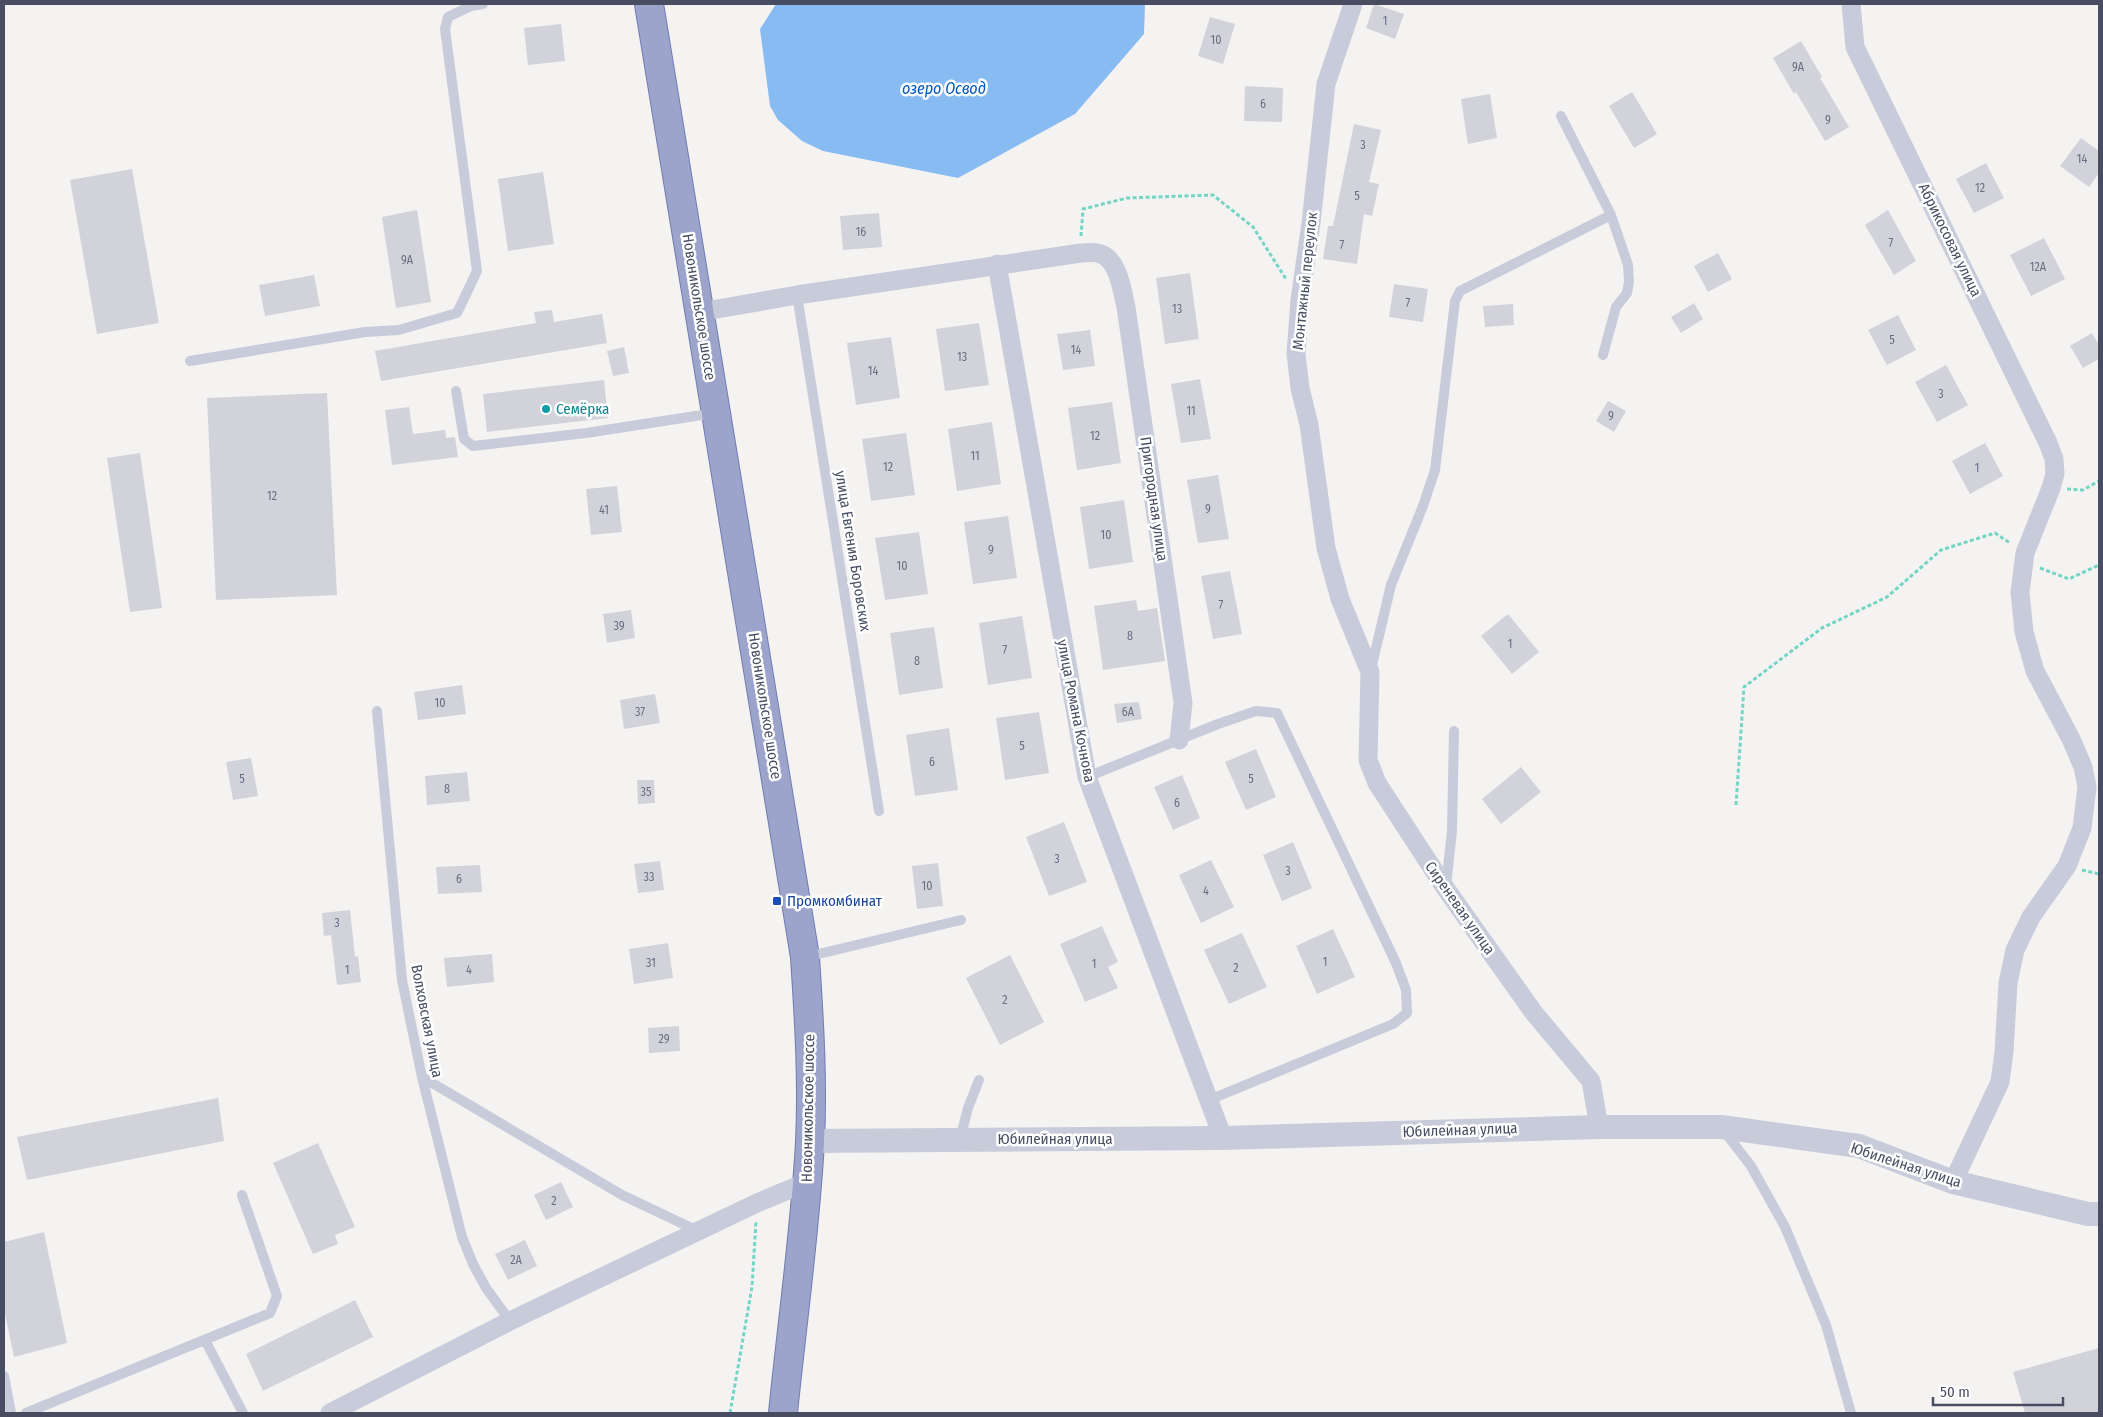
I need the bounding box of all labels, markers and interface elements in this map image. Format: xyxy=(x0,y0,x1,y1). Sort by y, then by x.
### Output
house number: 1 xyxy=(1383,14,1387,28)
house number: 10 xyxy=(1211,33,1221,47)
house number: 9А xyxy=(1792,60,1805,74)
water label: озеро Освод xyxy=(902,79,986,98)
house number: 6 xyxy=(1260,97,1266,111)
house number: 9 xyxy=(1825,113,1831,127)
house number: 3 xyxy=(1360,138,1366,152)
house number: 14 xyxy=(2077,152,2087,166)
street label: Абрикосовая улица xyxy=(1915,180,1985,300)
house number: 12 xyxy=(1975,181,1985,195)
house number: 5 xyxy=(1354,189,1360,203)
street label: Монтажный переулок xyxy=(1289,211,1321,351)
house number: 16 xyxy=(856,225,866,239)
street label: Новоникольское шоссе xyxy=(679,232,719,382)
house number: 7 xyxy=(1889,236,1894,250)
house number: 7 xyxy=(1340,238,1345,252)
house number: 9А xyxy=(401,253,414,267)
house number: 12А xyxy=(2030,260,2047,274)
house number: 7 xyxy=(1406,296,1411,310)
house number: 13 xyxy=(1172,302,1182,316)
house number: 5 xyxy=(1889,333,1895,347)
house number: 14 xyxy=(1071,343,1081,357)
house number: 13 xyxy=(957,350,967,364)
house number: 14 xyxy=(868,364,878,378)
house number: 3 xyxy=(1938,387,1944,401)
place label: Семёрка xyxy=(556,400,609,418)
marker: Семёрка xyxy=(540,403,552,415)
house number: 11 xyxy=(1186,404,1196,418)
house number: 9 xyxy=(1608,409,1614,423)
house number: 12 xyxy=(1090,429,1100,443)
street label: Пригородная улица xyxy=(1136,436,1172,562)
house number: 11 xyxy=(970,449,980,463)
house number: 12 xyxy=(883,460,893,474)
house number: 1 xyxy=(1975,461,1979,475)
street label: улица Евгения Боровских xyxy=(831,469,875,633)
house number: 12 xyxy=(267,489,277,503)
house number: 9 xyxy=(1205,502,1211,516)
house number: 41 xyxy=(599,503,609,517)
house number: 10 xyxy=(1101,528,1111,542)
house number: 9 xyxy=(988,543,994,557)
house number: 10 xyxy=(897,559,907,573)
house number: 7 xyxy=(1219,598,1224,612)
house number: 39 xyxy=(613,619,625,633)
house number: 8 xyxy=(1127,629,1133,643)
street label: Новоникольское шоссе xyxy=(745,631,785,781)
house number: 1 xyxy=(1508,637,1512,651)
street label: улица Романа Кочнова xyxy=(1053,638,1099,784)
house number: 7 xyxy=(1003,643,1008,657)
house number: 8 xyxy=(914,654,920,668)
house number: 10 xyxy=(435,696,445,710)
house number: 37 xyxy=(635,705,645,719)
house number: 6А xyxy=(1122,705,1135,719)
house number: 5 xyxy=(1019,739,1025,753)
house number: 6 xyxy=(929,755,935,769)
house number: 5 xyxy=(239,772,245,786)
house number: 5 xyxy=(1248,772,1254,786)
house number: 8 xyxy=(444,782,450,796)
house number: 35 xyxy=(641,785,652,799)
house number: 6 xyxy=(1174,796,1180,810)
house number: 3 xyxy=(1054,852,1060,866)
street label: Сиреневая улица xyxy=(1421,858,1499,958)
house number: 3 xyxy=(1285,864,1291,878)
house number: 33 xyxy=(644,870,654,884)
house number: 6 xyxy=(456,872,462,886)
house number: 10 xyxy=(922,879,932,893)
house number: 4 xyxy=(1203,884,1209,898)
place label: Промкомбинат xyxy=(787,892,883,910)
marker: Промкомбинат xyxy=(771,895,783,907)
house number: 3 xyxy=(334,916,340,930)
house number: 1 xyxy=(1323,955,1327,969)
house number: 31 xyxy=(646,956,656,970)
house number: 1 xyxy=(1092,957,1096,971)
house number: 2 xyxy=(1233,961,1239,975)
house number: 1 xyxy=(345,963,349,977)
street label: Волховская улица xyxy=(407,963,447,1079)
house number: 4 xyxy=(466,963,472,977)
house number: 2 xyxy=(1002,993,1008,1007)
house number: 29 xyxy=(658,1032,670,1046)
street label: Новоникольское шоссе xyxy=(798,1034,818,1182)
street label: Юбилейная улица xyxy=(1402,1119,1518,1141)
street label: Юбилейная улица xyxy=(997,1130,1113,1148)
street label: Юбилейная улица xyxy=(1848,1139,1964,1191)
house number: 2 xyxy=(551,1194,557,1208)
house number: 2А xyxy=(510,1253,522,1267)
scale bar xyxy=(1933,1374,2063,1406)
text: 50 m xyxy=(1940,1383,1970,1401)

